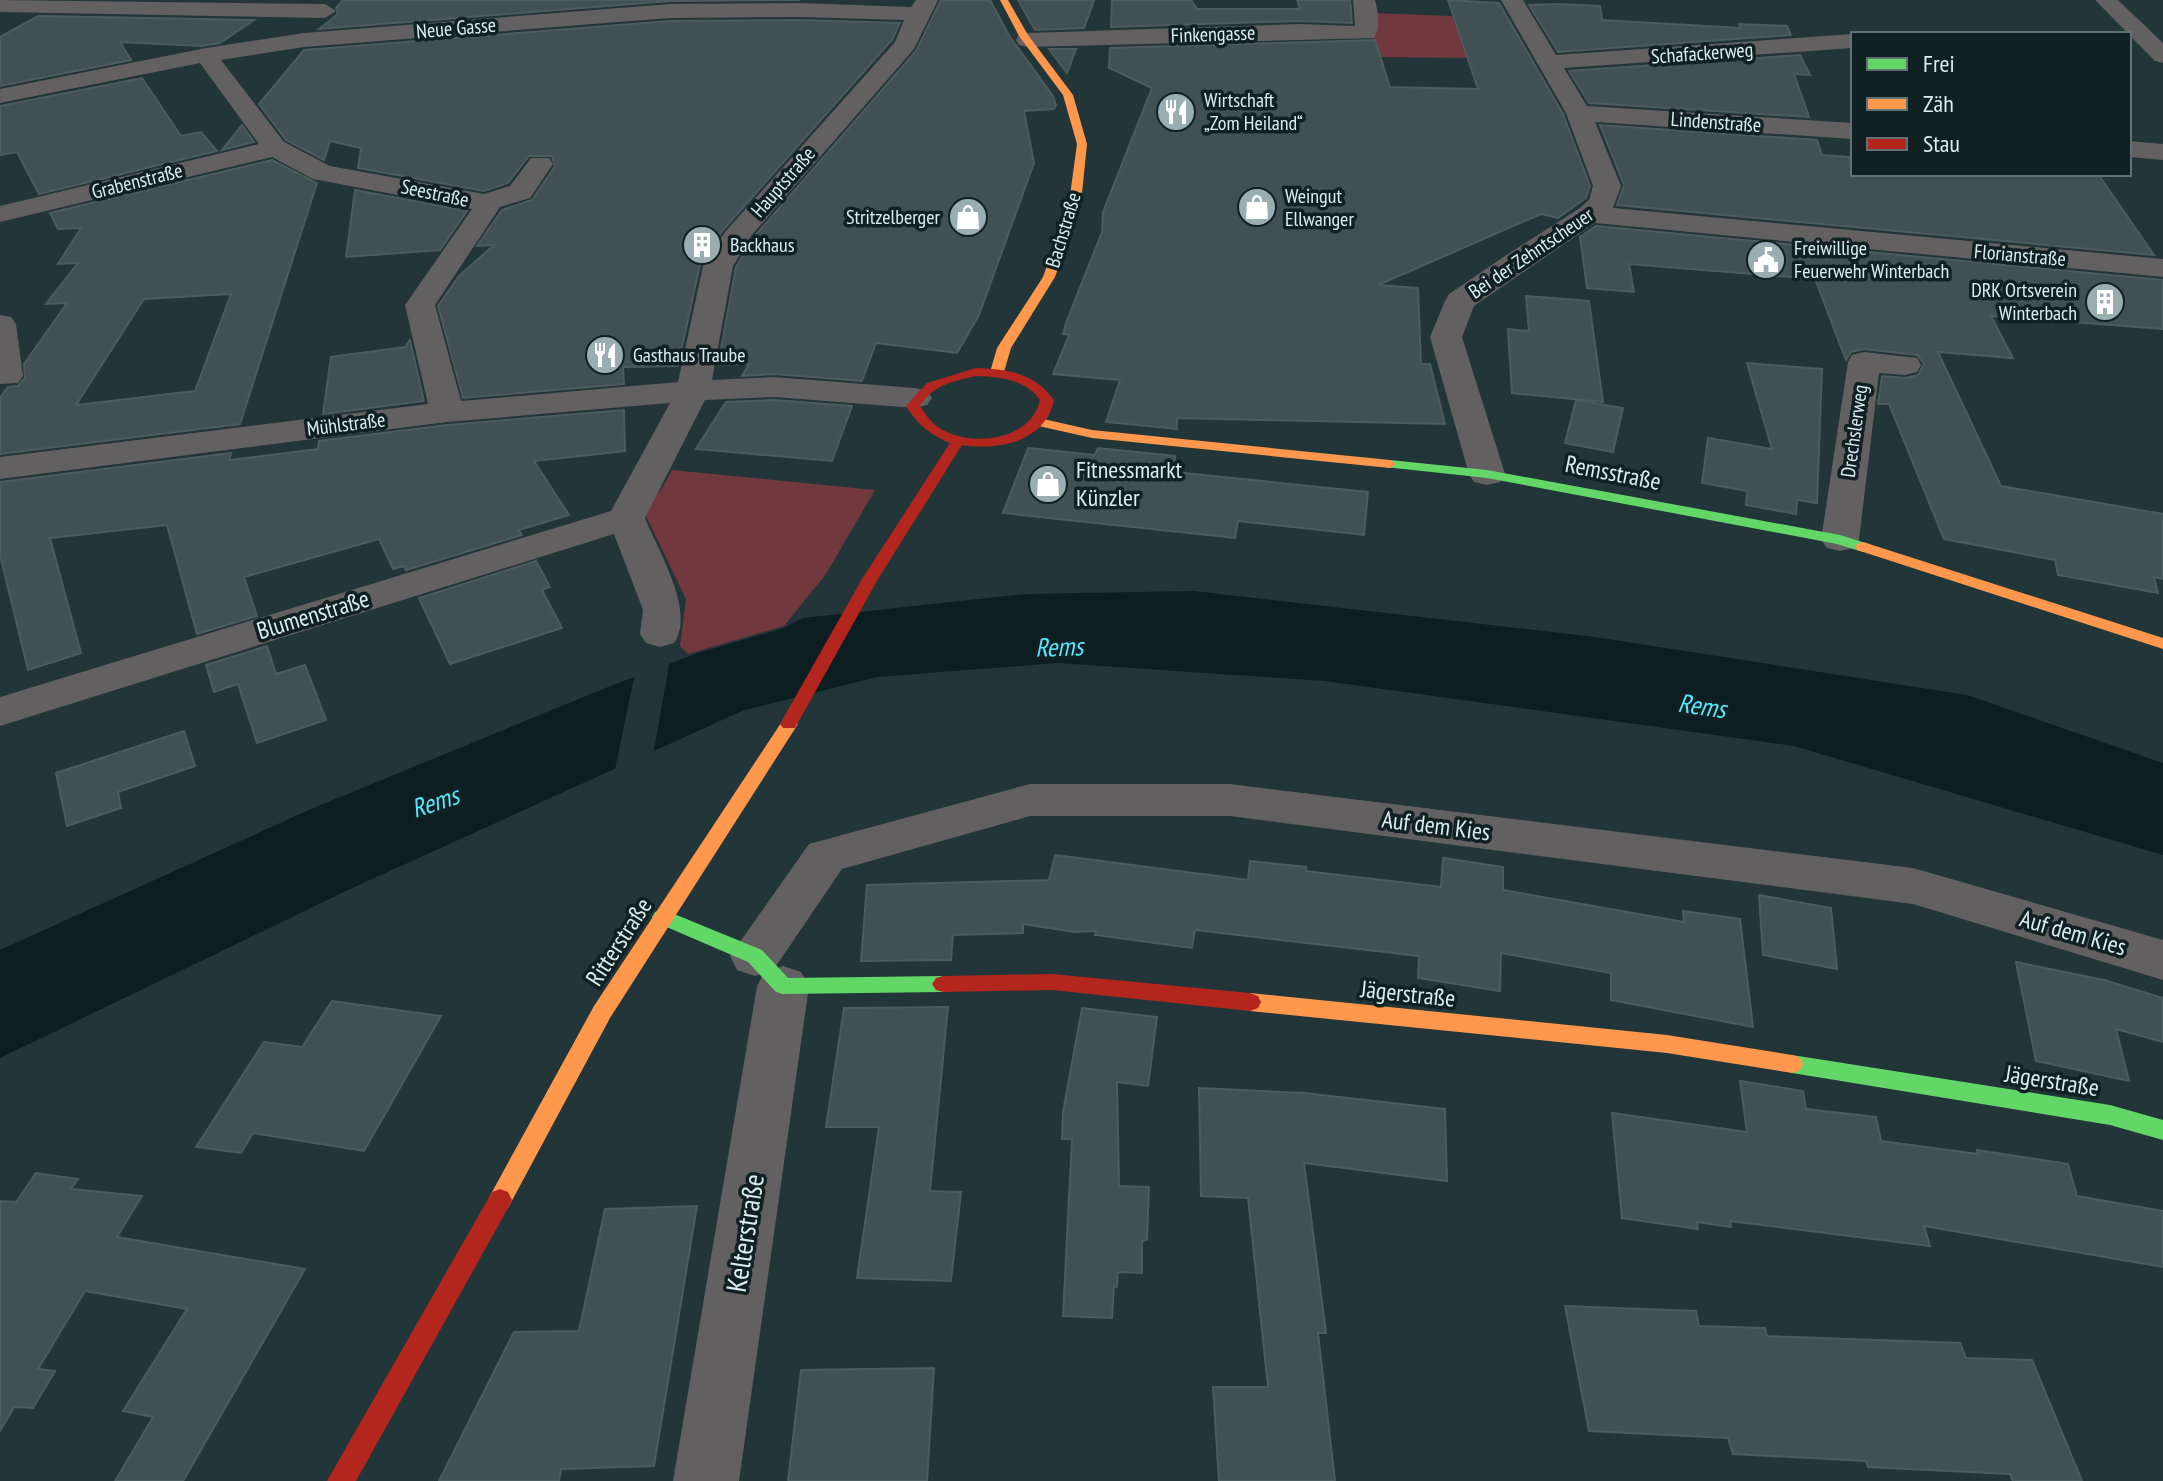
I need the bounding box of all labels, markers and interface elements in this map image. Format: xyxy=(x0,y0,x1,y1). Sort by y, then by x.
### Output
street label: Neue Gasse xyxy=(415,12,497,44)
street label: Finkengasse xyxy=(1170,20,1256,48)
legend xyxy=(1851,32,2131,176)
street label: Schafackerweg xyxy=(1650,36,1754,70)
text: Frei xyxy=(1923,48,1955,79)
place label: Wirtschaft „Zom Heiland“ xyxy=(1204,87,1303,136)
text: Zäh xyxy=(1923,88,1954,119)
restaurant icon: Wirtschaft „Zom Heiland“ xyxy=(1155,91,1197,133)
street label: Lindenstraße xyxy=(1670,106,1762,138)
text: Stau xyxy=(1923,128,1960,159)
street label: Hauptstraße xyxy=(745,141,821,223)
street label: Grabenstraße xyxy=(89,157,185,205)
street label: Seestraße xyxy=(399,173,471,213)
place label: Weingut Ellwanger xyxy=(1285,183,1354,232)
shop icon: Weingut Ellwanger xyxy=(1236,186,1278,228)
street label: Bachstraße xyxy=(1039,189,1087,271)
shop icon: Stritzelberger xyxy=(947,196,989,238)
street label: Bei der Zehntscheuer xyxy=(1464,201,1599,304)
place label: Stritzelberger xyxy=(846,204,941,230)
building icon: Backhaus xyxy=(681,224,723,266)
place label: Backhaus xyxy=(730,232,795,258)
place label: Freiwillige Feuerwehr Winterbach xyxy=(1794,235,1949,284)
street label: Florianstraße xyxy=(1973,238,2067,272)
public building icon: Freiwillige Feuerwehr Winterbach xyxy=(1745,239,1787,281)
place label: DRK Ortsverein Winterbach xyxy=(1971,277,2077,326)
building icon: DRK Ortsverein Winterbach xyxy=(2084,281,2126,323)
restaurant icon: Gasthaus Traube xyxy=(584,334,626,376)
place label: Gasthaus Traube xyxy=(633,342,745,368)
street label: Drechslerweg xyxy=(1835,383,1873,479)
street label: Mühlstraße xyxy=(305,406,387,442)
street label: Remsstraße xyxy=(1563,448,1664,497)
place label: Fitnessmarkt Künzler xyxy=(1076,454,1183,513)
shop icon: Fitnessmarkt Künzler xyxy=(1027,463,1069,505)
street label: Blumenstraße xyxy=(253,583,373,646)
water label: Rems xyxy=(1034,629,1086,664)
water label: Rems xyxy=(1676,686,1730,725)
water label: Rems xyxy=(407,778,465,825)
street label: Auf dem Kies xyxy=(1380,803,1492,848)
street label: Ritterstraße xyxy=(579,892,658,992)
street label: Auf dem Kies xyxy=(2016,903,2130,962)
street label: Jägerstraße xyxy=(1358,973,1457,1014)
street label: Jägerstraße xyxy=(2002,1058,2101,1103)
street label: Kelterstraße xyxy=(717,1171,772,1294)

